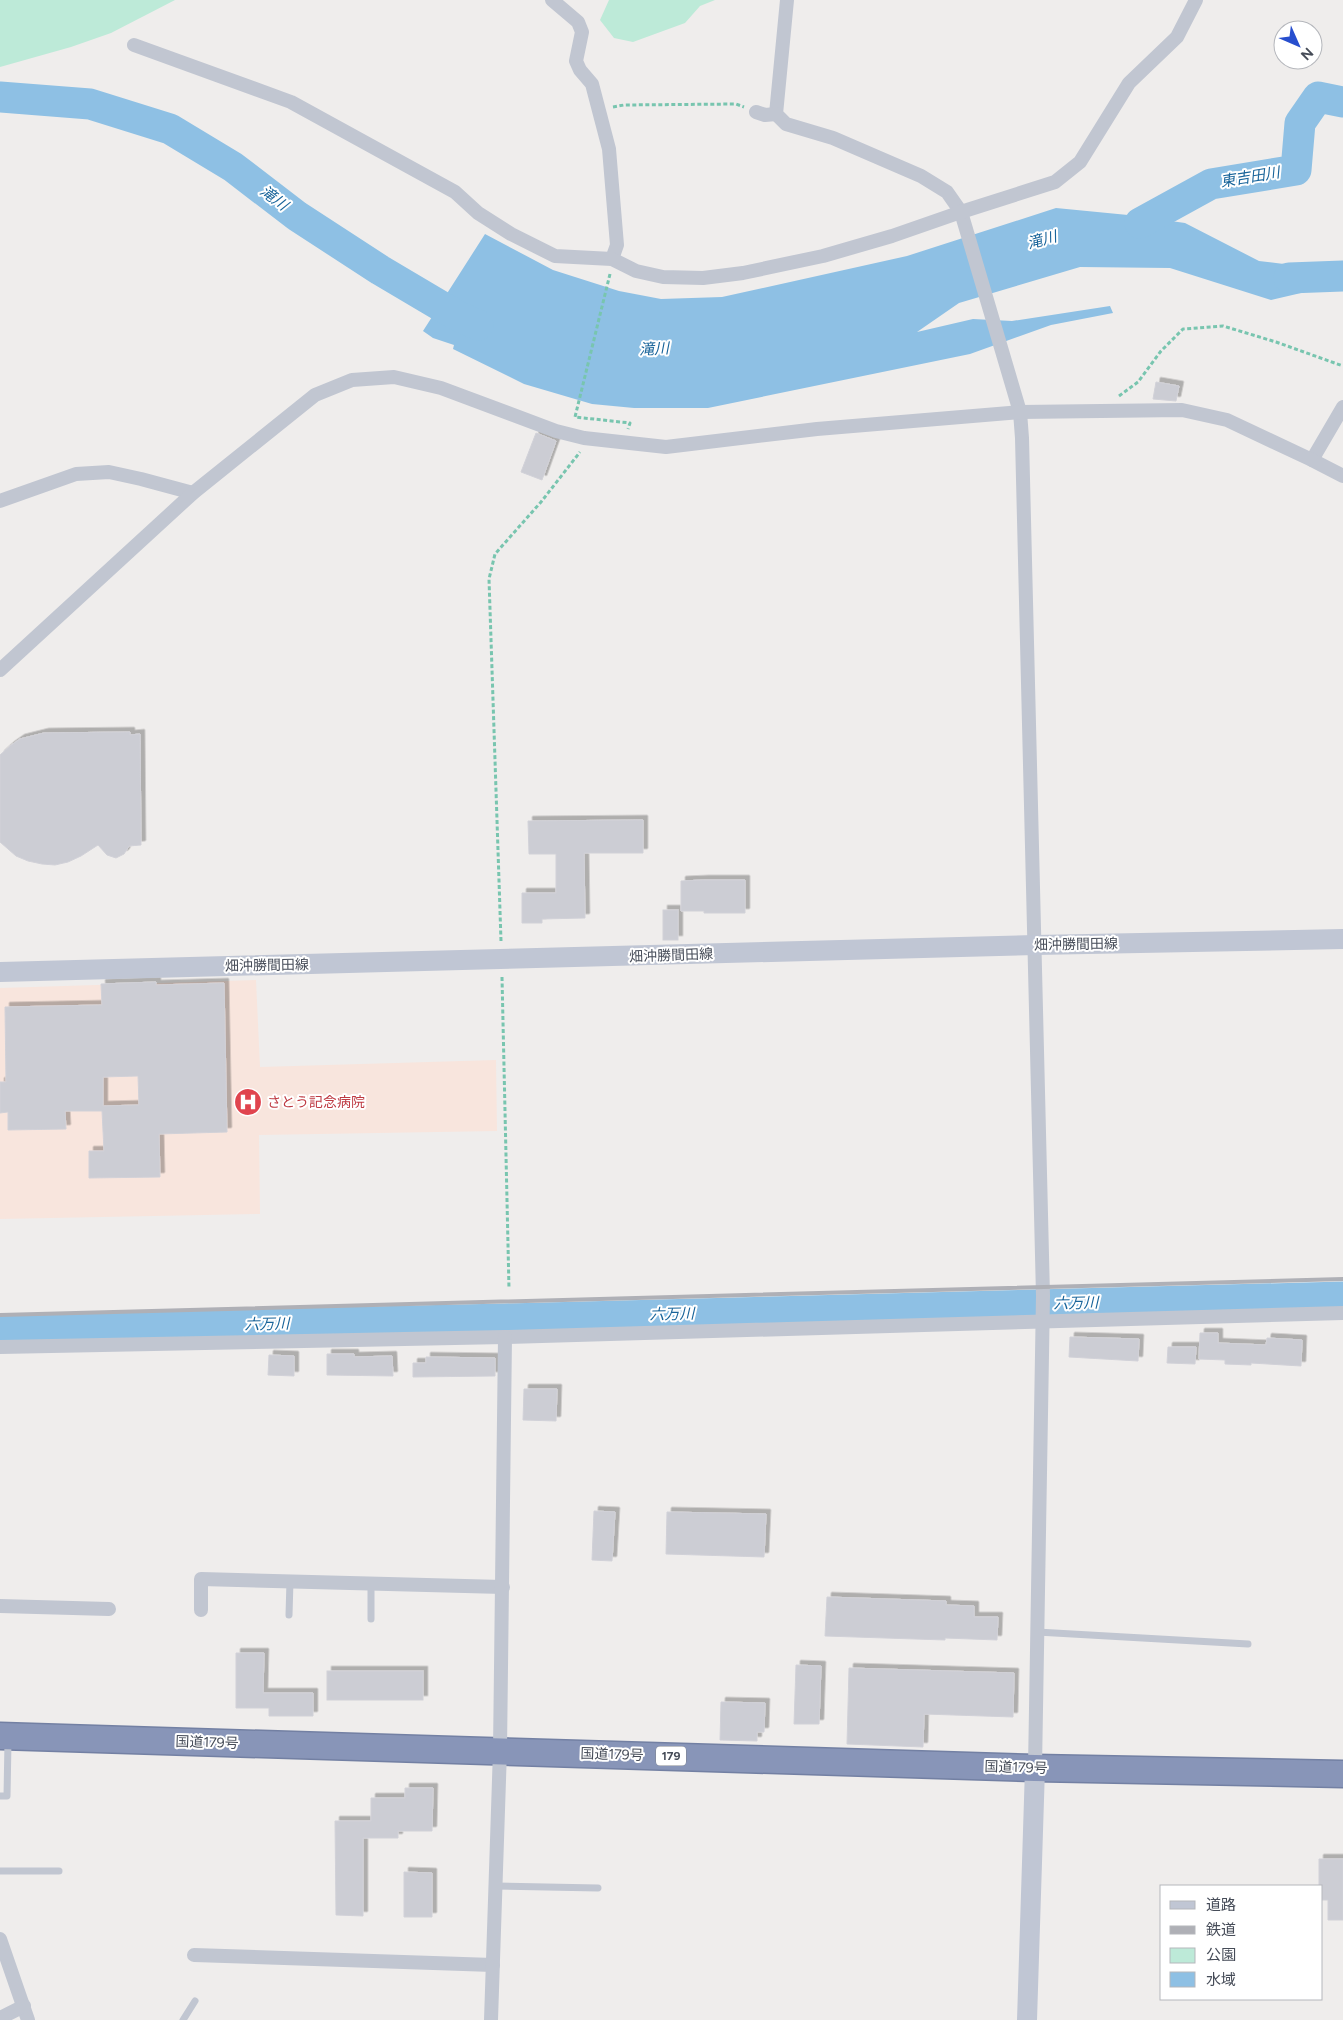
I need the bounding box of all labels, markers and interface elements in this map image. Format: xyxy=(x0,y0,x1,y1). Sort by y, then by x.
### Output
north arrow xyxy=(1273,20,1323,70)
text: N xyxy=(1297,44,1317,64)
water label: 東吉田川 xyxy=(1219,163,1283,191)
water label: 滝川 xyxy=(257,182,293,215)
water label: 滝川 xyxy=(1025,227,1061,253)
water label: 滝川 xyxy=(639,339,671,359)
street label: 畑沖勝間田線 xyxy=(1034,935,1118,954)
street label: 畑沖勝間田線 xyxy=(629,946,713,965)
street label: 畑沖勝間田線 xyxy=(225,956,309,975)
hospital icon: さとう記念病院 xyxy=(233,1087,263,1117)
place label: さとう記念病院 xyxy=(267,1094,365,1111)
water label: 六万川 xyxy=(1053,1294,1101,1312)
water label: 六万川 xyxy=(649,1305,697,1323)
water label: 六万川 xyxy=(244,1315,292,1333)
street label: 国道179号 xyxy=(175,1733,239,1752)
street label: 国道179号 xyxy=(580,1745,644,1764)
road number: 179 xyxy=(656,1746,686,1765)
street label: 国道179号 xyxy=(984,1758,1048,1777)
legend xyxy=(1160,1885,1323,2000)
text: 道路 xyxy=(1206,1896,1236,1914)
text: 鉄道 xyxy=(1206,1921,1236,1939)
text: 公園 xyxy=(1206,1946,1236,1964)
text: 水域 xyxy=(1206,1971,1236,1989)

